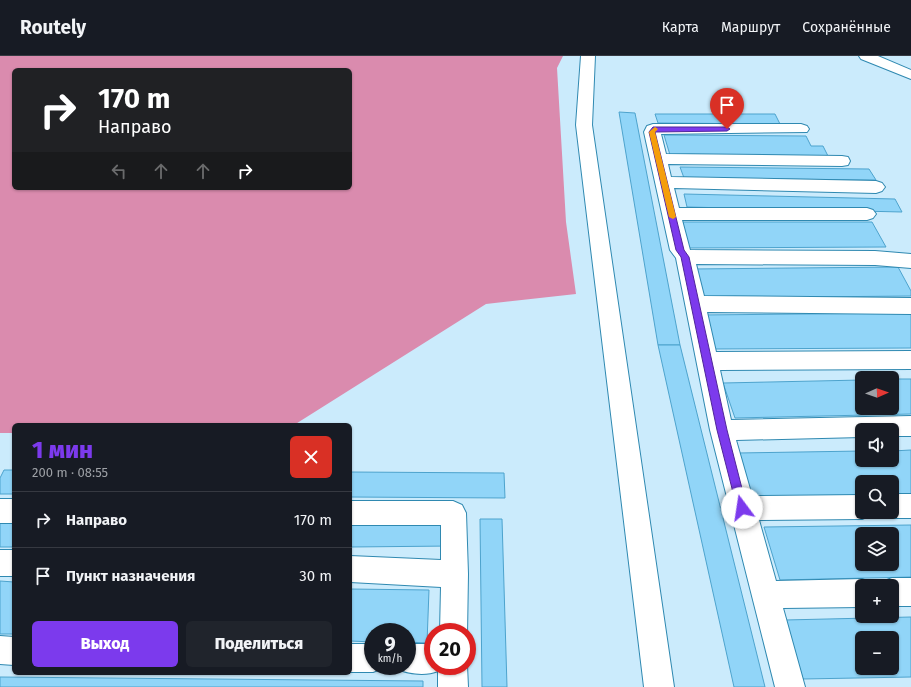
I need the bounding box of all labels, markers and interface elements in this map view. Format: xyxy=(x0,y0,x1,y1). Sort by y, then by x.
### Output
text: Routely xyxy=(20,16,86,39)
text: Карта xyxy=(662,19,699,36)
text: Маршрут xyxy=(721,19,780,36)
text: Сохранённые xyxy=(802,19,891,36)
text: 170 m xyxy=(98,82,170,115)
icon: right xyxy=(32,84,84,136)
pin xyxy=(710,88,744,129)
icon: arrive xyxy=(716,94,738,116)
text: Направо xyxy=(98,116,172,138)
icon: left xyxy=(108,160,130,182)
icon: ahead xyxy=(150,160,172,182)
icon: ahead xyxy=(192,160,214,182)
icon: right xyxy=(234,160,256,182)
north arrow xyxy=(855,371,899,415)
map controls xyxy=(855,371,899,675)
button: sound xyxy=(855,423,899,467)
text: 1 мин xyxy=(32,436,93,464)
button: close xyxy=(290,436,332,478)
text: 200 m · 08:55 xyxy=(32,465,108,480)
button: search xyxy=(855,475,899,519)
position arrow xyxy=(721,487,763,529)
icon: right xyxy=(32,509,54,531)
text: Направо xyxy=(66,511,127,529)
text: 170 m xyxy=(294,511,332,529)
button: layers xyxy=(855,527,899,571)
icon: arrive xyxy=(32,565,54,587)
text: Пункт назначения xyxy=(66,567,195,585)
text: 30 m xyxy=(299,567,332,585)
button: + xyxy=(855,579,899,623)
button: Выход xyxy=(32,621,178,667)
button: Поделиться xyxy=(186,621,332,667)
speed limit sign: 20 xyxy=(424,623,476,675)
button: − xyxy=(855,631,899,675)
text: 9 xyxy=(384,632,396,656)
text: km/h xyxy=(378,653,402,665)

